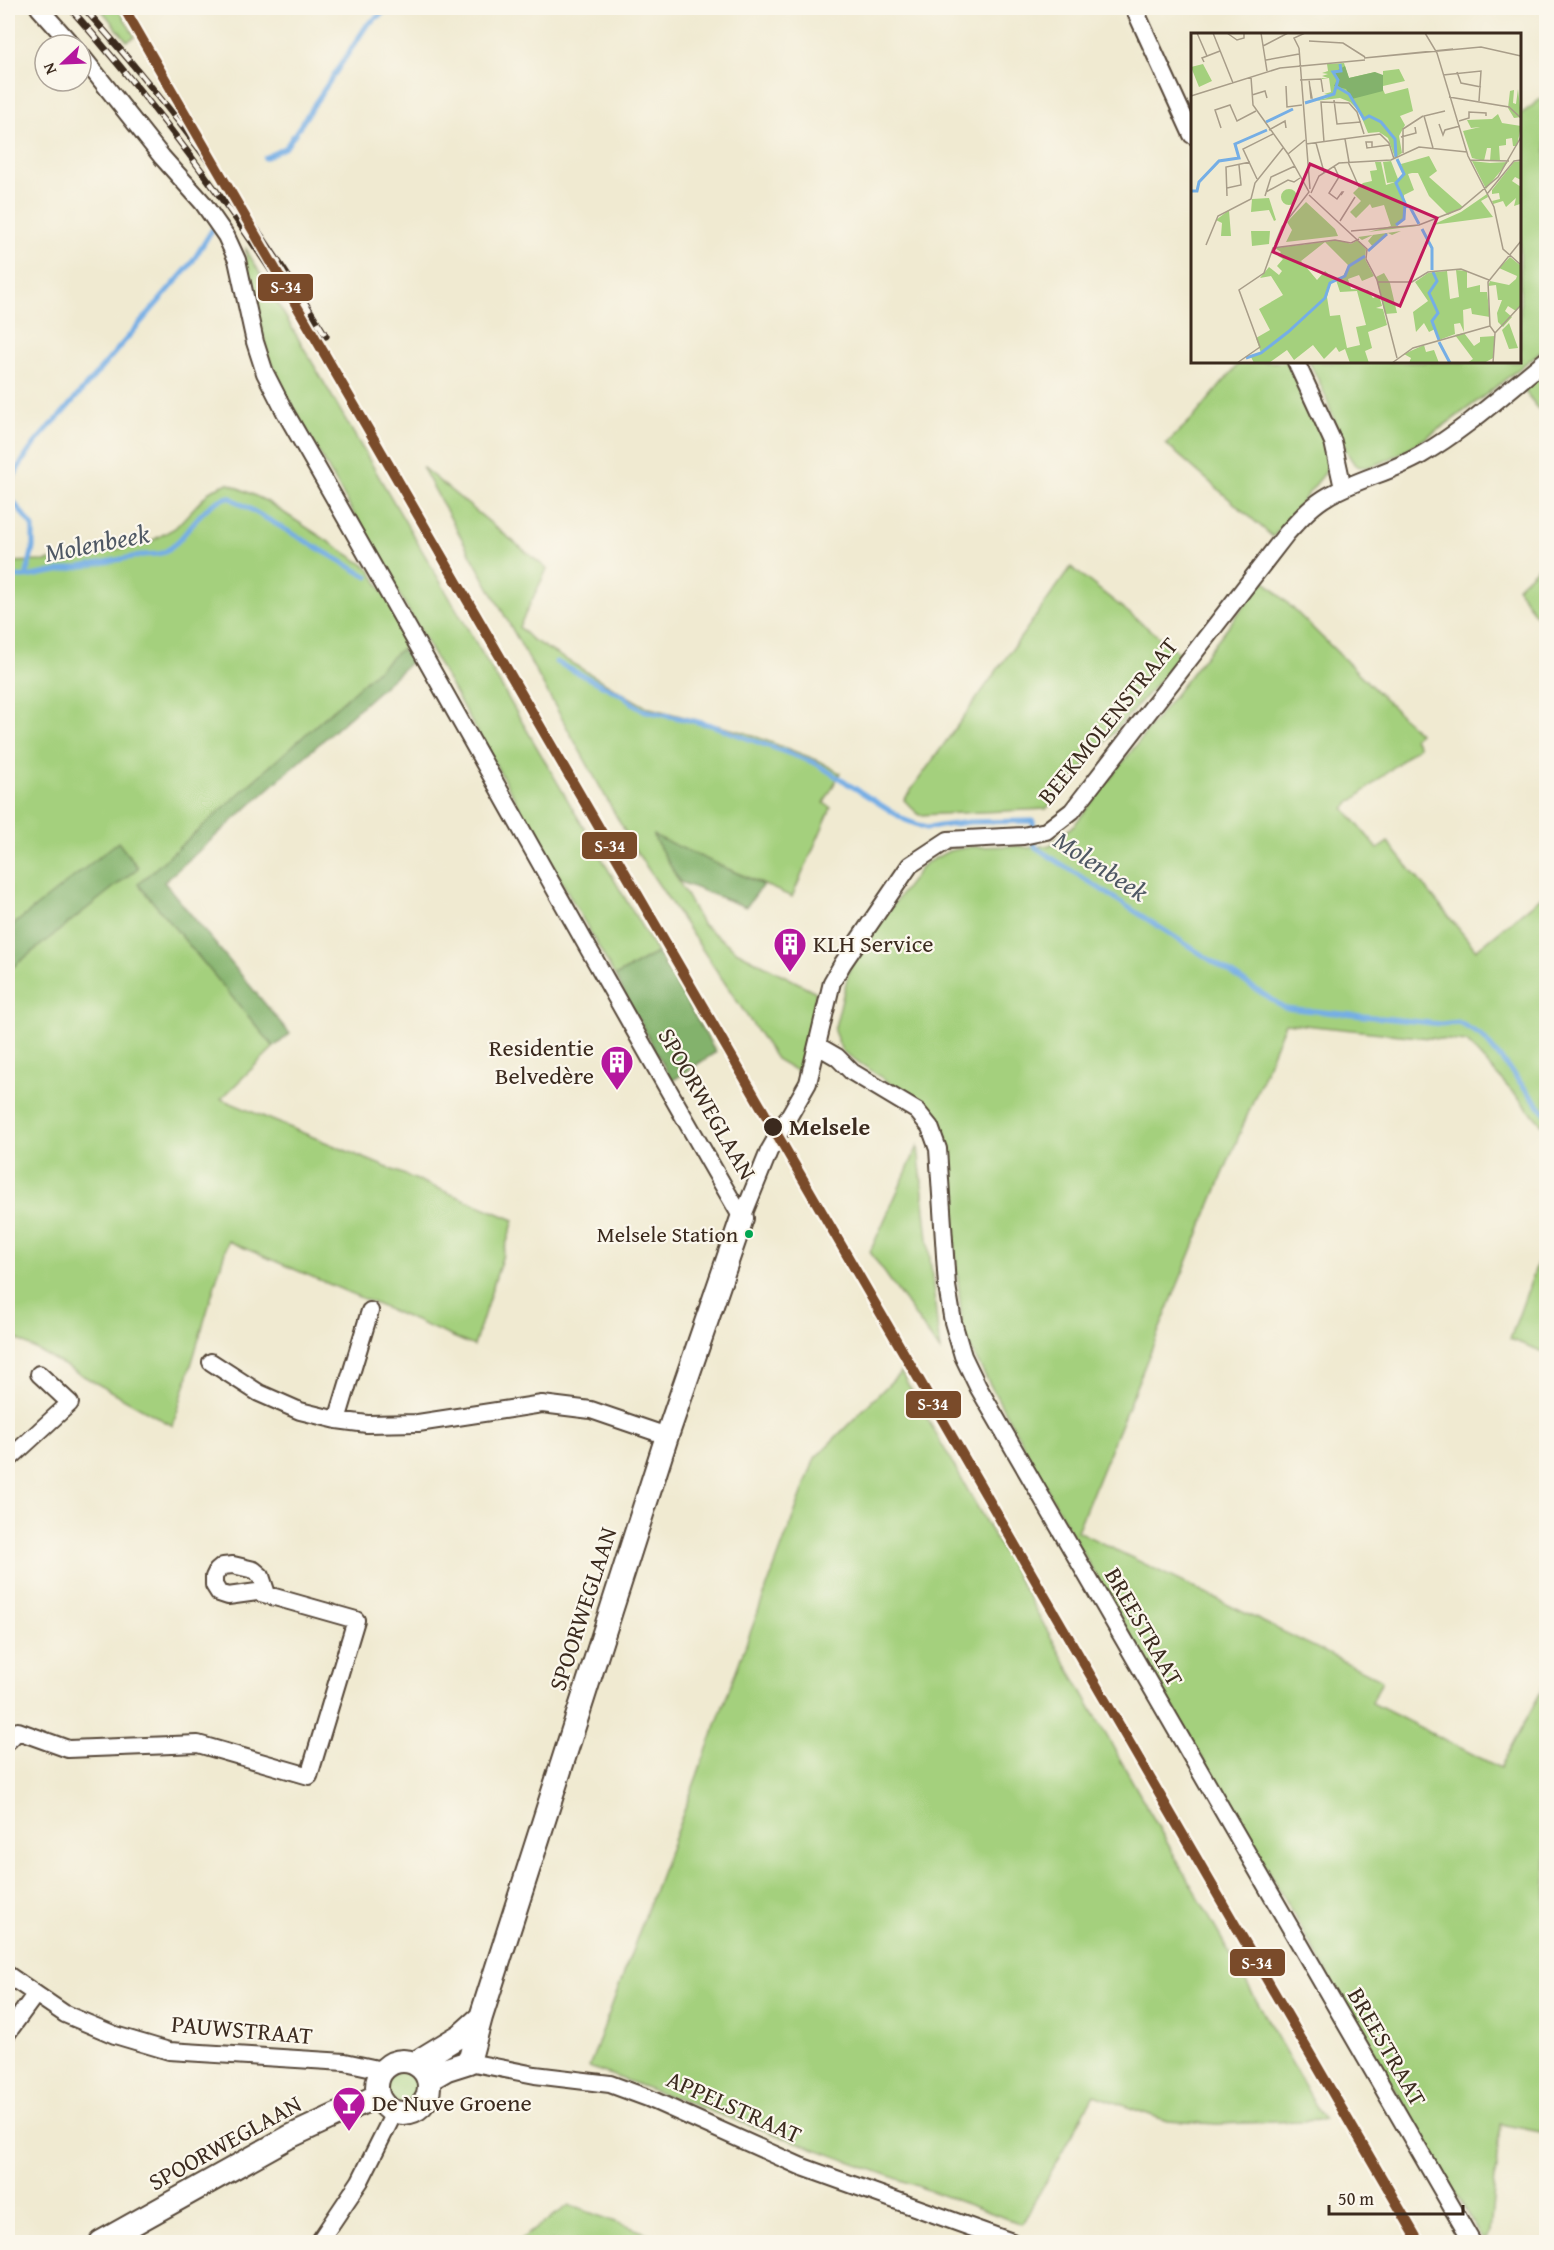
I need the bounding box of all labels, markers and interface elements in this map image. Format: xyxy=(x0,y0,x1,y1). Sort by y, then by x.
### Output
north arrow xyxy=(33,33,93,93)
inset map xyxy=(1191,33,1521,363)
text: N xyxy=(36,59,62,78)
line badge: S-34 xyxy=(257,273,314,302)
text: S-34 xyxy=(271,275,301,299)
water label: Molenbeek xyxy=(41,513,153,572)
street label: BEEKMOLENSTRAAT xyxy=(1029,630,1186,812)
water label: Molenbeek xyxy=(1046,820,1156,911)
line badge: S-34 xyxy=(581,831,638,860)
text: S-34 xyxy=(595,834,625,858)
building icon: KLH Service xyxy=(772,926,808,973)
place label: KLH Service xyxy=(813,926,934,961)
street label: SPOORWEGLAAN xyxy=(650,1021,765,1186)
place label: Residentie Belvedère xyxy=(489,1030,594,1093)
building icon: Residentie Belvedère xyxy=(599,1044,635,1091)
place label: Melsele xyxy=(789,1109,870,1144)
marker: Melsele xyxy=(762,1116,784,1138)
place label: Melsele Station xyxy=(597,1218,739,1250)
marker: Melsele Station xyxy=(743,1228,755,1240)
line badge: S-34 xyxy=(905,1390,962,1419)
text: S-34 xyxy=(918,1392,948,1416)
street label: SPOORWEGLAAN xyxy=(540,1522,626,1695)
street label: BREESTRAAT xyxy=(1096,1561,1193,1693)
line badge: S-34 xyxy=(1229,1948,1286,1977)
text: S-34 xyxy=(1242,1951,1272,1975)
street label: BREESTRAAT xyxy=(1339,1981,1436,2113)
street label: PAUWSTRAAT xyxy=(170,2006,314,2053)
street label: APPELSTRAAT xyxy=(661,2061,807,2152)
bar icon: De Nuve Groene xyxy=(331,2085,367,2132)
place label: De Nuve Groene xyxy=(372,2085,532,2120)
street label: SPOORWEGLAAN xyxy=(142,2086,308,2199)
scale bar xyxy=(1329,2178,1462,2216)
text: 50 m xyxy=(1338,2185,1374,2212)

